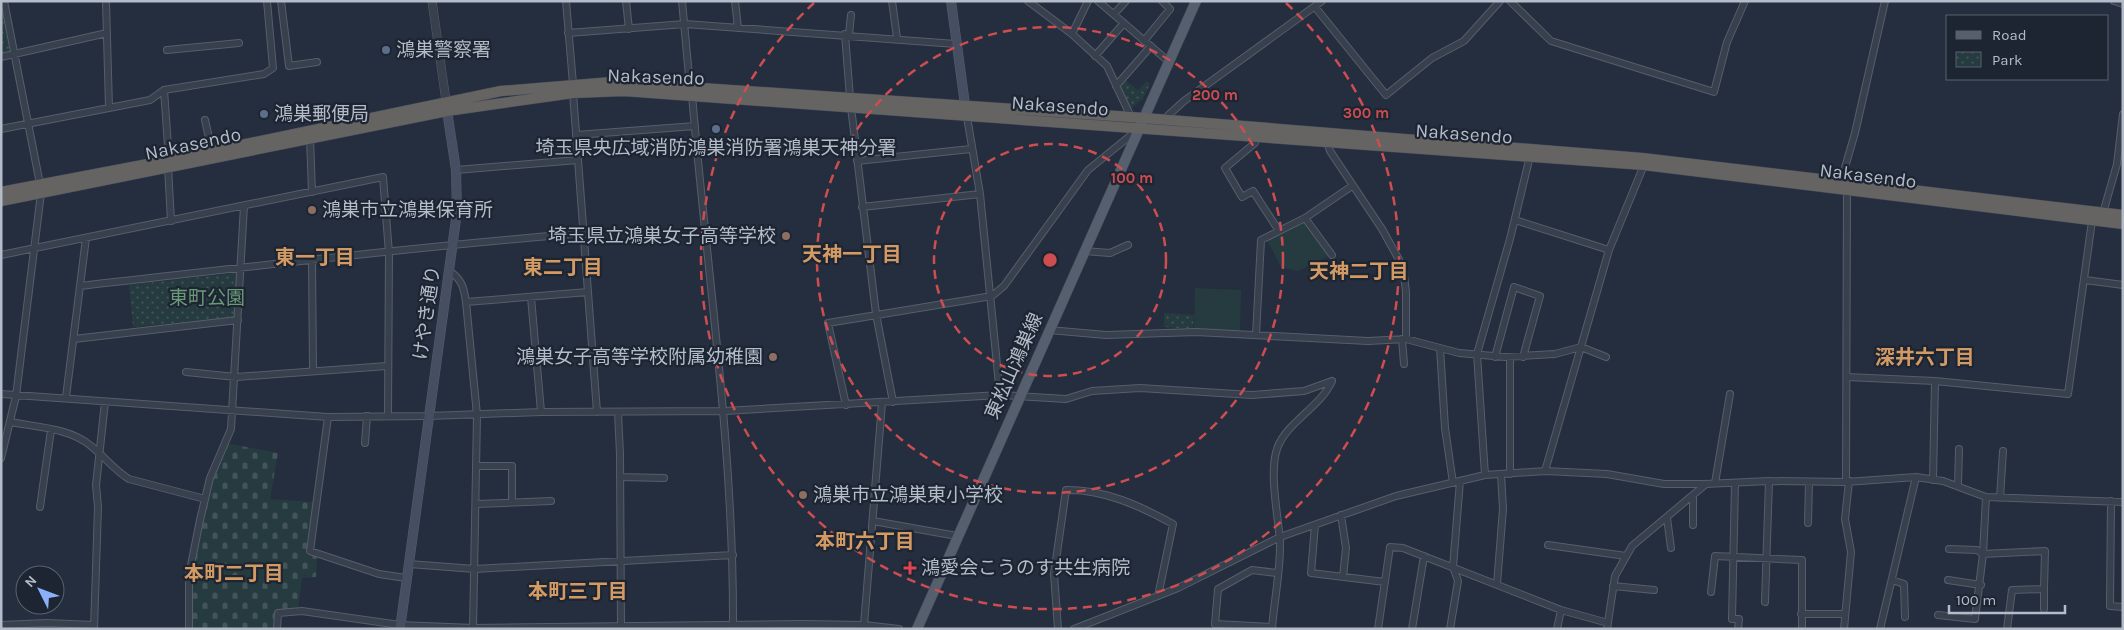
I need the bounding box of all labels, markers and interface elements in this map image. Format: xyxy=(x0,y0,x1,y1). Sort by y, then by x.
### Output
legend xyxy=(1946,15,2109,80)
text: Road xyxy=(1992,26,2027,44)
place label: 鴻巣警察署 xyxy=(396,39,491,61)
marker: 鴻巣警察署 xyxy=(380,44,392,56)
text: Park xyxy=(1992,51,2022,69)
street label: Nakasendo xyxy=(607,64,705,90)
text: 200 m xyxy=(1192,86,1238,104)
street label: Nakasendo xyxy=(1011,92,1109,120)
place label: 鴻巣郵便局 xyxy=(274,103,369,125)
text: 300 m xyxy=(1343,104,1389,122)
marker: 鴻巣郵便局 xyxy=(258,108,270,120)
street label: Nakasendo xyxy=(1415,120,1513,148)
street label: Nakasendo xyxy=(143,123,243,165)
marker: 埼玉県央広域消防鴻巣消防署鴻巣天神分署 xyxy=(710,123,722,135)
place label: 埼玉県央広域消防鴻巣消防署鴻巣天神分署 xyxy=(535,137,897,159)
street label: Nakasendo xyxy=(1818,159,1918,193)
text: 100 m xyxy=(1111,169,1153,187)
place label: 鴻巣市立鴻巣保育所 xyxy=(322,199,493,221)
marker: 鴻巣市立鴻巣保育所 xyxy=(306,204,318,216)
place label: 埼玉県立鴻巣女子高等学校 xyxy=(548,225,776,247)
marker: 埼玉県立鴻巣女子高等学校 xyxy=(780,230,792,242)
district label: 天神一丁目 xyxy=(802,243,902,266)
district label: 東一丁目 xyxy=(275,246,355,269)
centre of rings xyxy=(1041,251,1059,269)
district label: 東二丁目 xyxy=(523,256,603,279)
district label: 天神二丁目 xyxy=(1309,260,1409,283)
street label: けやき通り xyxy=(409,264,445,362)
park label: 東町公園 xyxy=(169,287,245,309)
street label: 東松山鴻巣線 xyxy=(981,309,1047,423)
place label: 鴻巣女子高等学校附属幼稚園 xyxy=(516,346,763,368)
district label: 深井六丁目 xyxy=(1875,346,1975,369)
marker: 鴻巣女子高等学校附属幼稚園 xyxy=(767,351,779,363)
place label: 鴻巣市立鴻巣東小学校 xyxy=(813,484,1003,506)
marker: 鴻巣市立鴻巣東小学校 xyxy=(797,489,809,501)
district label: 本町六丁目 xyxy=(815,530,915,553)
place label: 鴻愛会こうのす共生病院 xyxy=(921,557,1130,579)
marker: 鴻愛会こうのす共生病院 xyxy=(903,561,917,575)
district label: 本町二丁目 xyxy=(184,562,284,585)
north arrow xyxy=(15,565,65,615)
text: N xyxy=(21,572,40,591)
district label: 本町三丁目 xyxy=(528,580,628,603)
scale bar xyxy=(1949,582,2065,614)
text: 100 m xyxy=(1956,591,1996,609)

